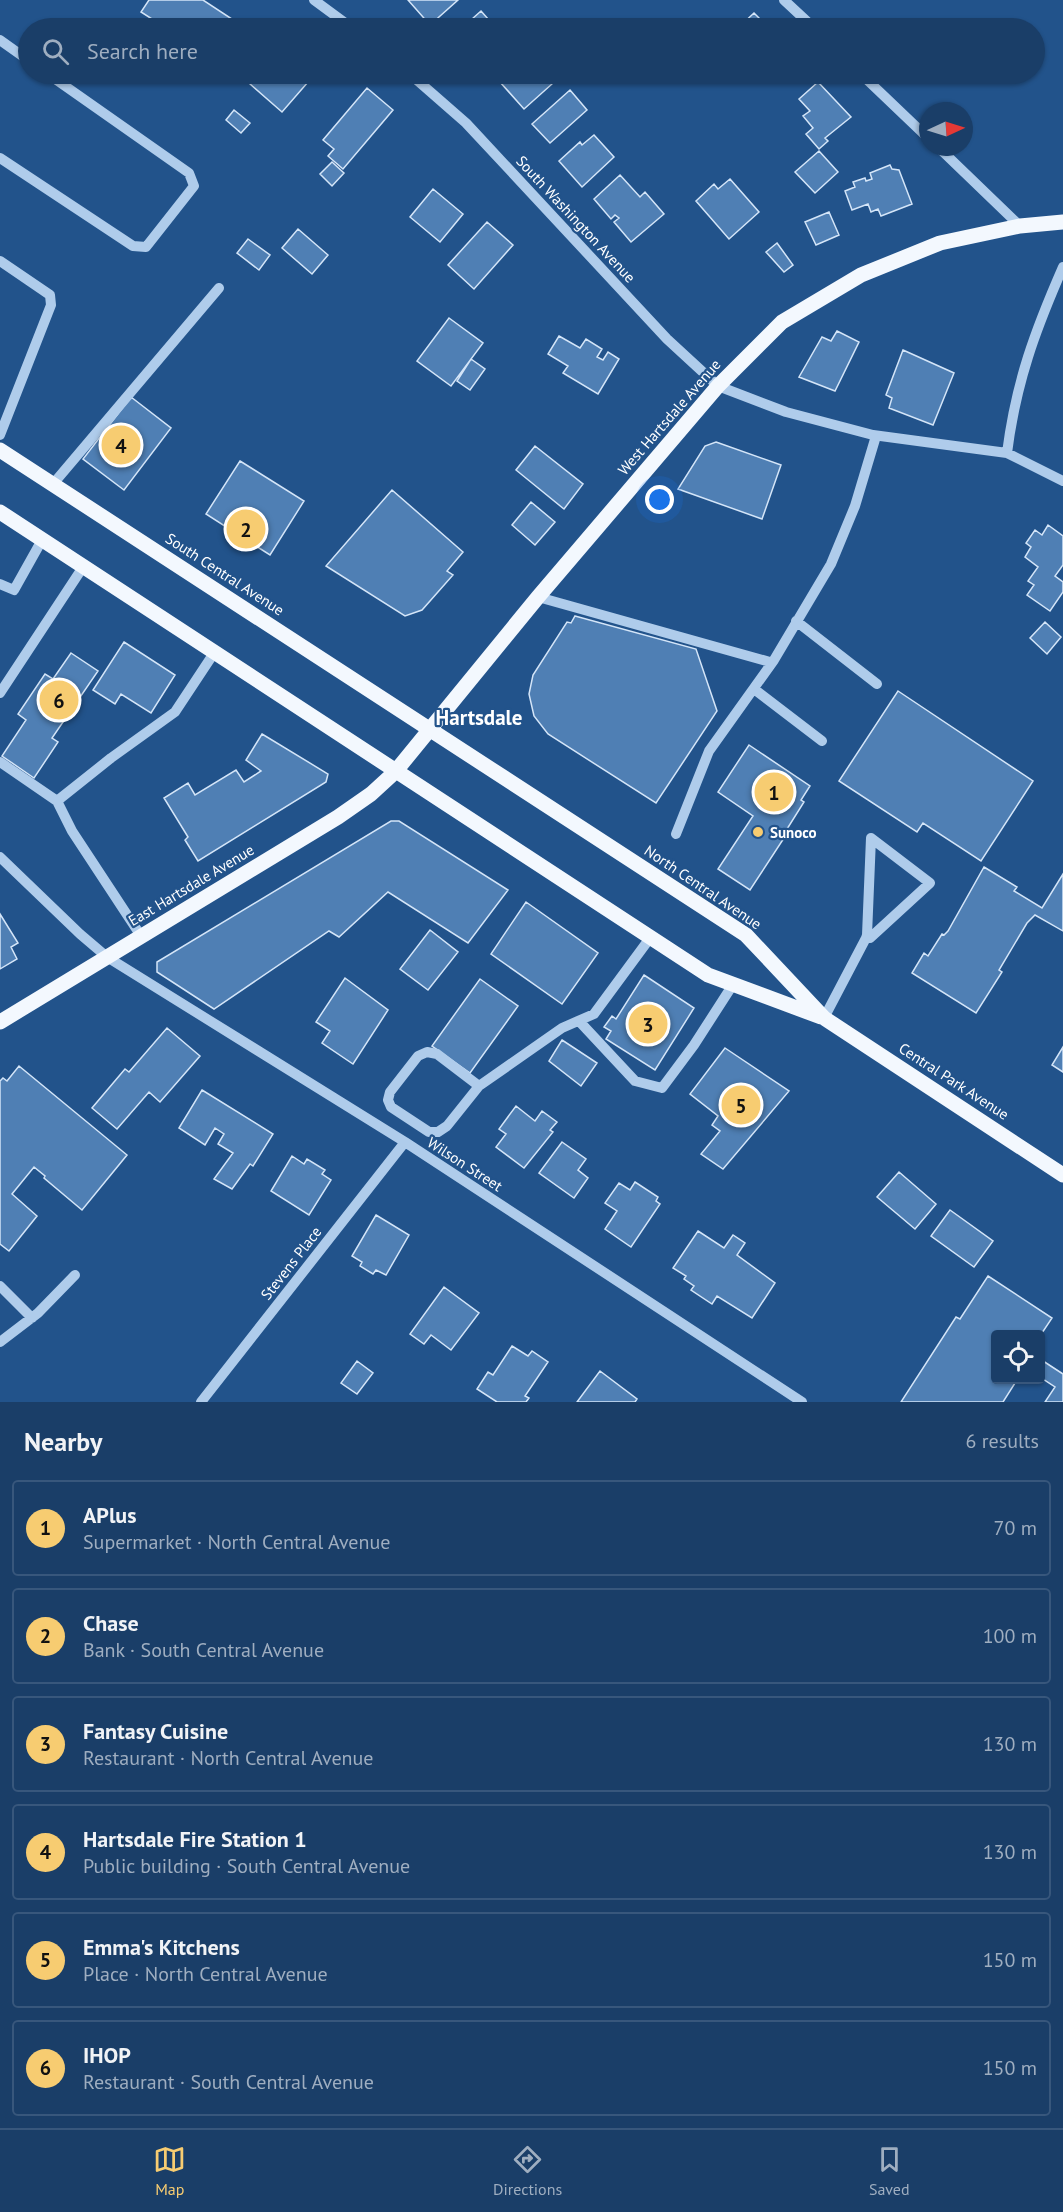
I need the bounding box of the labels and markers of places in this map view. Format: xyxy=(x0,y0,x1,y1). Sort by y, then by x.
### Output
pin: 4 xyxy=(102,422,140,468)
pin: 2 xyxy=(226,506,266,552)
pin: 6 xyxy=(40,678,78,722)
pin: 1 xyxy=(754,770,794,814)
place label: Sunoco xyxy=(770,823,817,842)
marker: Sunoco xyxy=(751,825,765,839)
pin: 3 xyxy=(628,1002,668,1046)
pin: 5 xyxy=(722,1082,760,1128)

